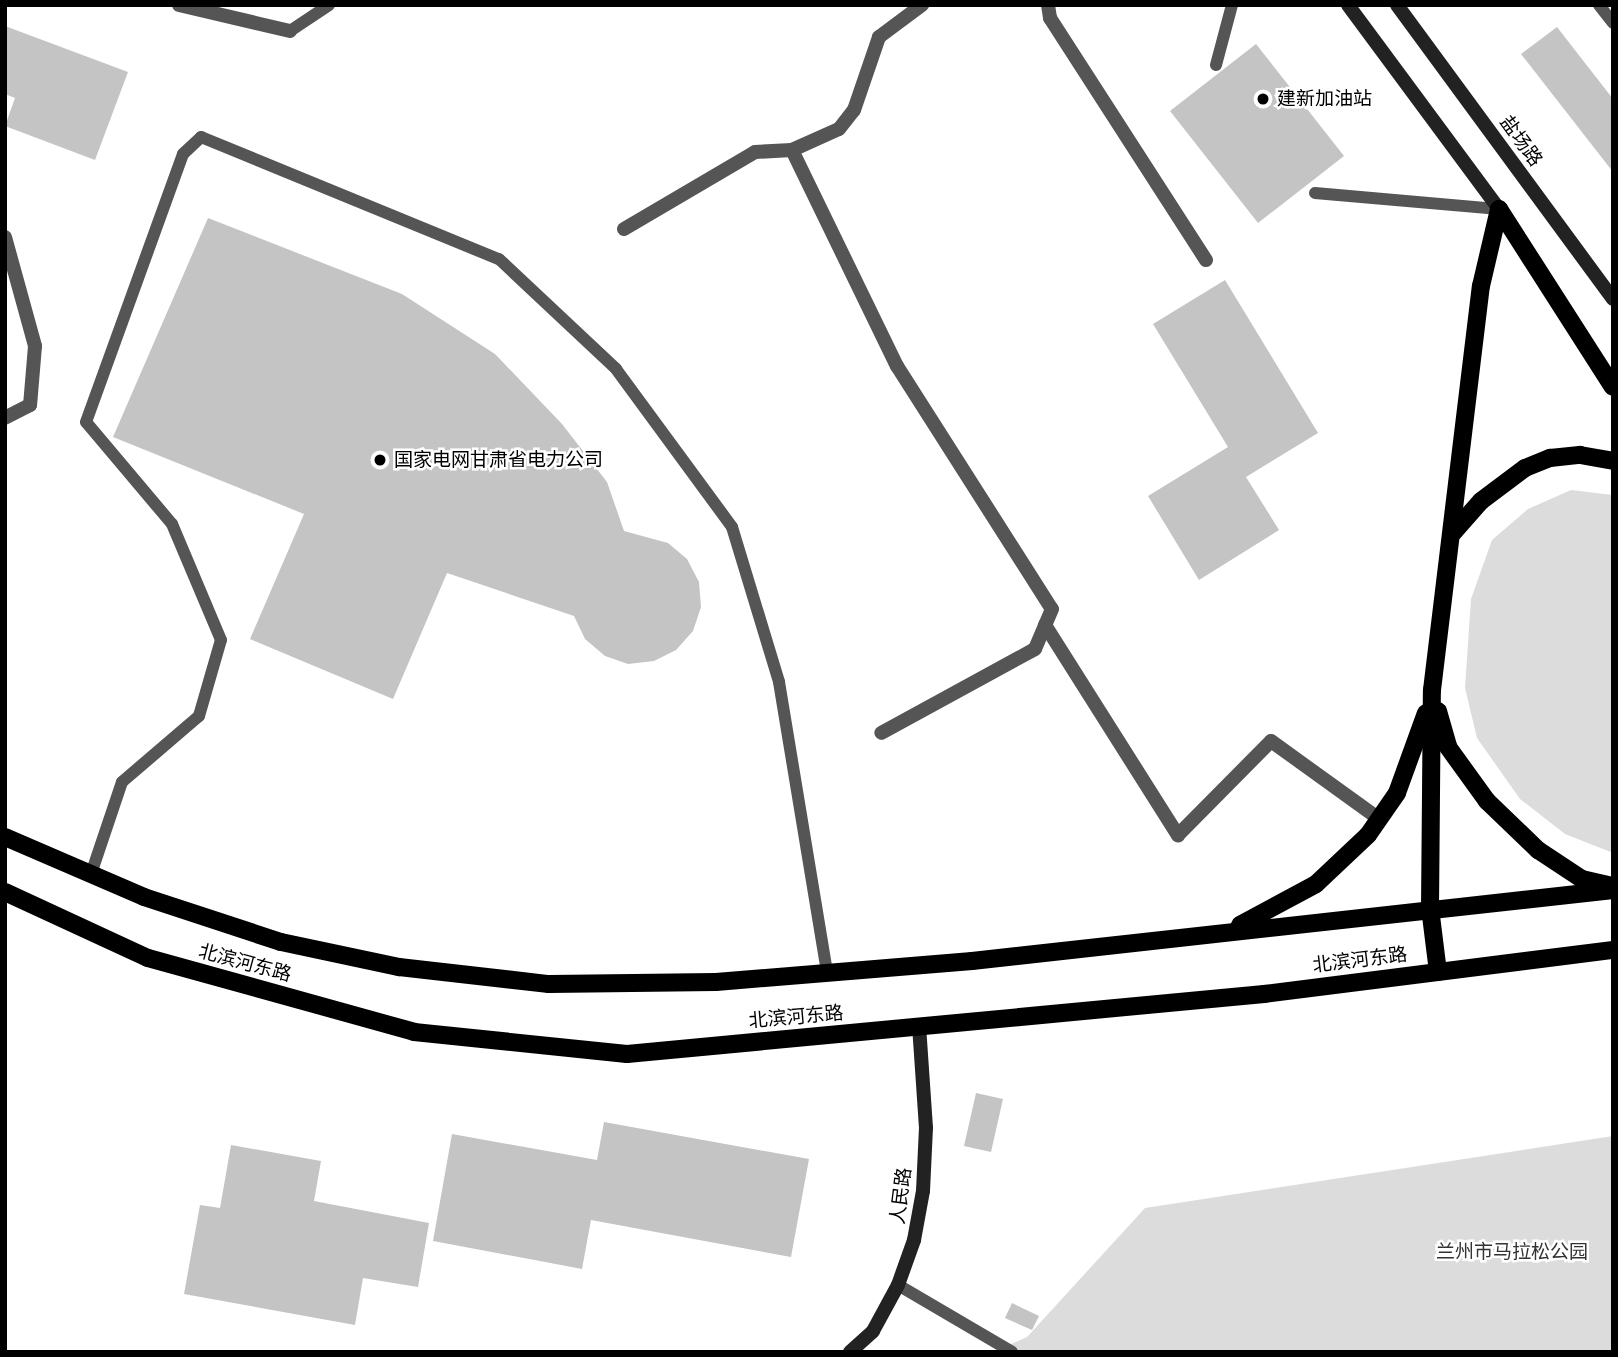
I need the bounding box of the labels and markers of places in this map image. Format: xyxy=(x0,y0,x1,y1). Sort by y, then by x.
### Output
place label: 建新加油站 xyxy=(1277,88,1372,110)
marker: 建新加油站 xyxy=(1255,91,1271,107)
place label: 国家电网甘肃省电力公司 xyxy=(394,449,603,471)
marker: 国家电网甘肃省电力公司 xyxy=(372,452,388,468)

